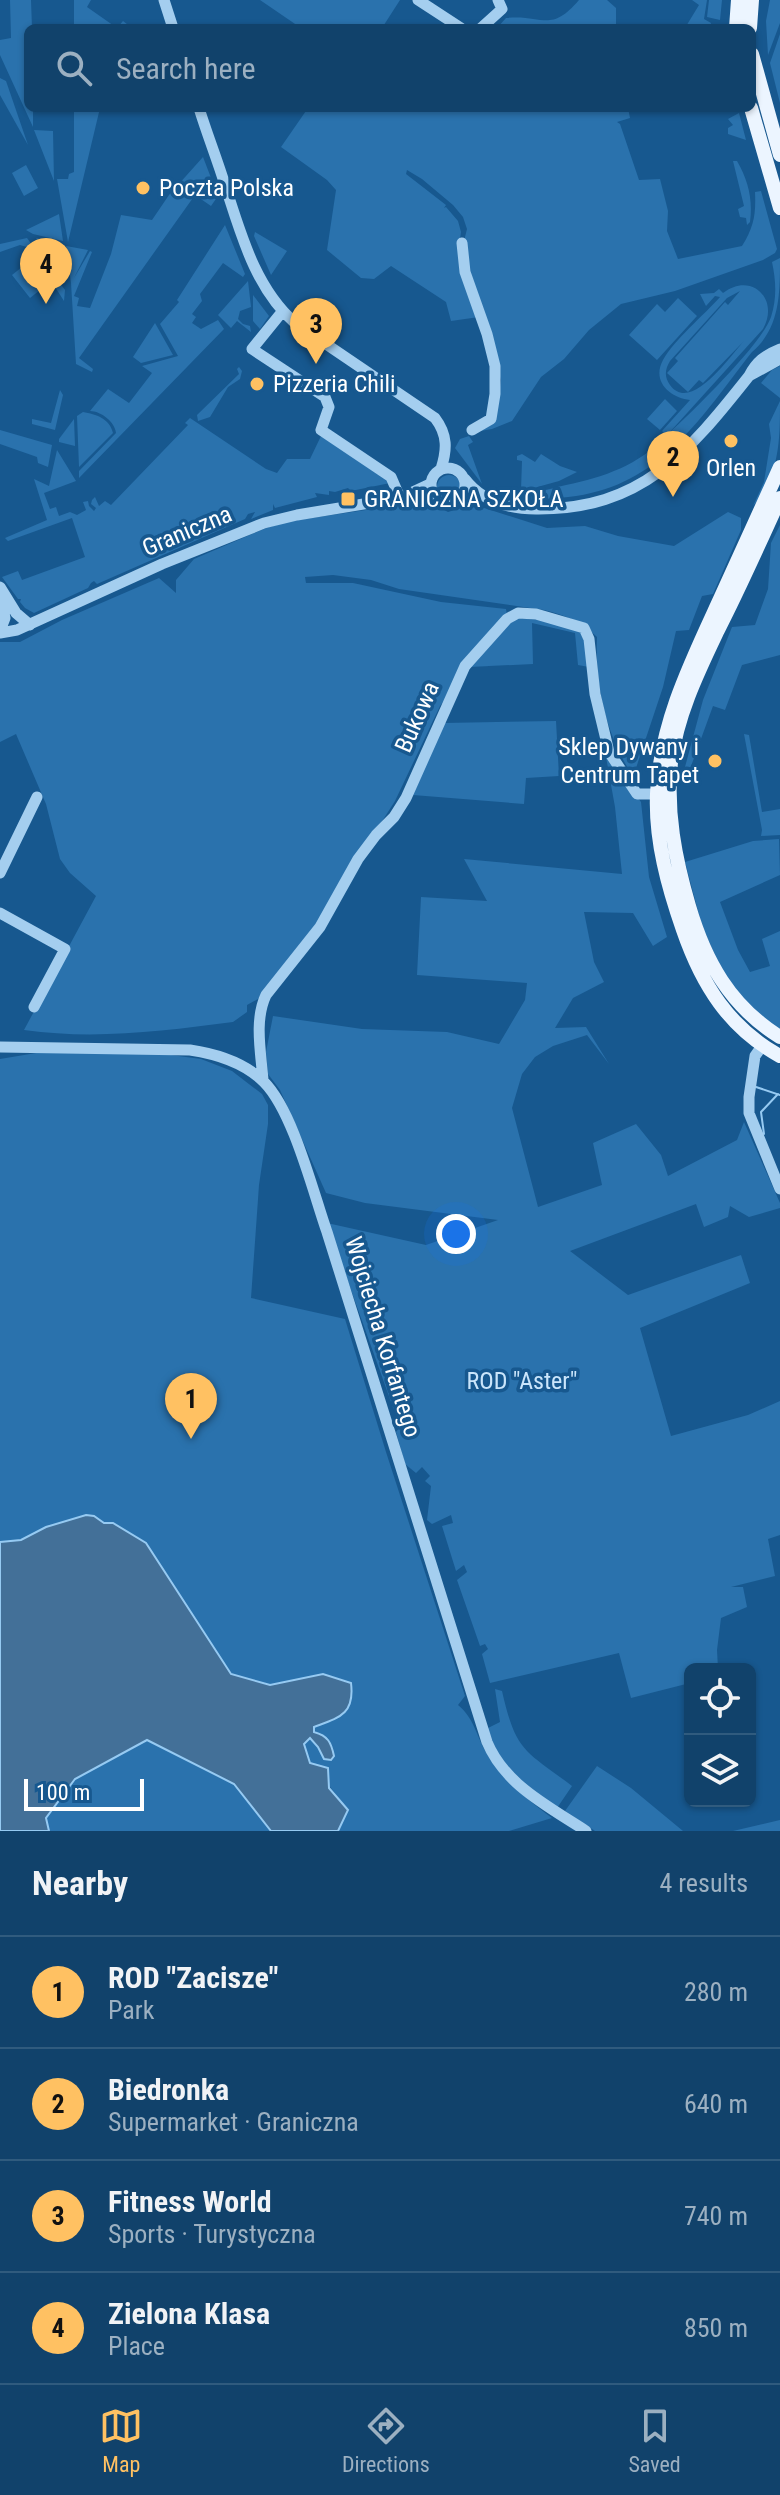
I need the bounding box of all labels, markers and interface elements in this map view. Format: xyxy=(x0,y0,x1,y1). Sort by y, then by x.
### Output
search box xyxy=(24,24,756,112)
icon: search xyxy=(52,46,96,90)
text: Search here xyxy=(116,51,256,86)
place label: Poczta Polska xyxy=(159,174,294,202)
marker: Poczta Polska xyxy=(134,179,152,197)
pin: 4 xyxy=(20,238,72,304)
pin: 3 xyxy=(290,298,342,364)
place label: Pizzeria Chili xyxy=(273,370,395,398)
marker: Pizzeria Chili xyxy=(248,375,266,393)
pin: 2 xyxy=(647,431,699,497)
marker: Orlen xyxy=(722,432,740,450)
place label: Orlen xyxy=(706,454,756,482)
place label: GRANICZNA SZKOŁA xyxy=(364,485,564,513)
marker: GRANICZNA SZKOŁA xyxy=(339,490,357,508)
street label: Graniczna xyxy=(138,500,236,562)
street label: Bukowa xyxy=(389,677,445,757)
place label: Sklep Dywany i Centrum Tapet xyxy=(558,733,699,789)
marker: Sklep Dywany i Centrum Tapet xyxy=(706,752,724,770)
your location xyxy=(436,1214,476,1254)
street label: Wojciecha Korfantego xyxy=(339,1233,427,1441)
park label: ROD "Aster" xyxy=(467,1367,577,1395)
pin: 1 xyxy=(165,1373,217,1439)
map controls xyxy=(684,1663,756,1807)
button: locate xyxy=(684,1663,756,1735)
button: layers xyxy=(684,1735,756,1807)
scale bar xyxy=(24,1775,144,1811)
text: 100 m xyxy=(36,1780,90,1805)
text: Nearby xyxy=(32,1863,128,1903)
text: 4 results xyxy=(659,1868,748,1898)
text: ROD "Zacisze" xyxy=(108,1960,278,1995)
text: 1 xyxy=(51,1977,65,2007)
text: 280 m xyxy=(684,1977,748,2007)
text: Park xyxy=(108,1995,154,2025)
text: Biedronka xyxy=(108,2072,229,2107)
text: 2 xyxy=(51,2089,65,2119)
text: 640 m xyxy=(684,2089,748,2119)
text: Supermarket · Graniczna xyxy=(108,2107,359,2137)
text: Fitness World xyxy=(108,2184,272,2219)
text: 3 xyxy=(51,2201,65,2231)
text: 740 m xyxy=(684,2201,748,2231)
text: Sports · Turystyczna xyxy=(108,2219,316,2249)
text: Zielona Klasa xyxy=(108,2296,270,2331)
text: 4 xyxy=(51,2313,65,2343)
text: 850 m xyxy=(684,2313,748,2343)
text: Place xyxy=(108,2331,165,2361)
tab: Map xyxy=(99,2404,143,2477)
tab: Directions xyxy=(342,2404,430,2477)
tab: Saved xyxy=(628,2404,681,2477)

